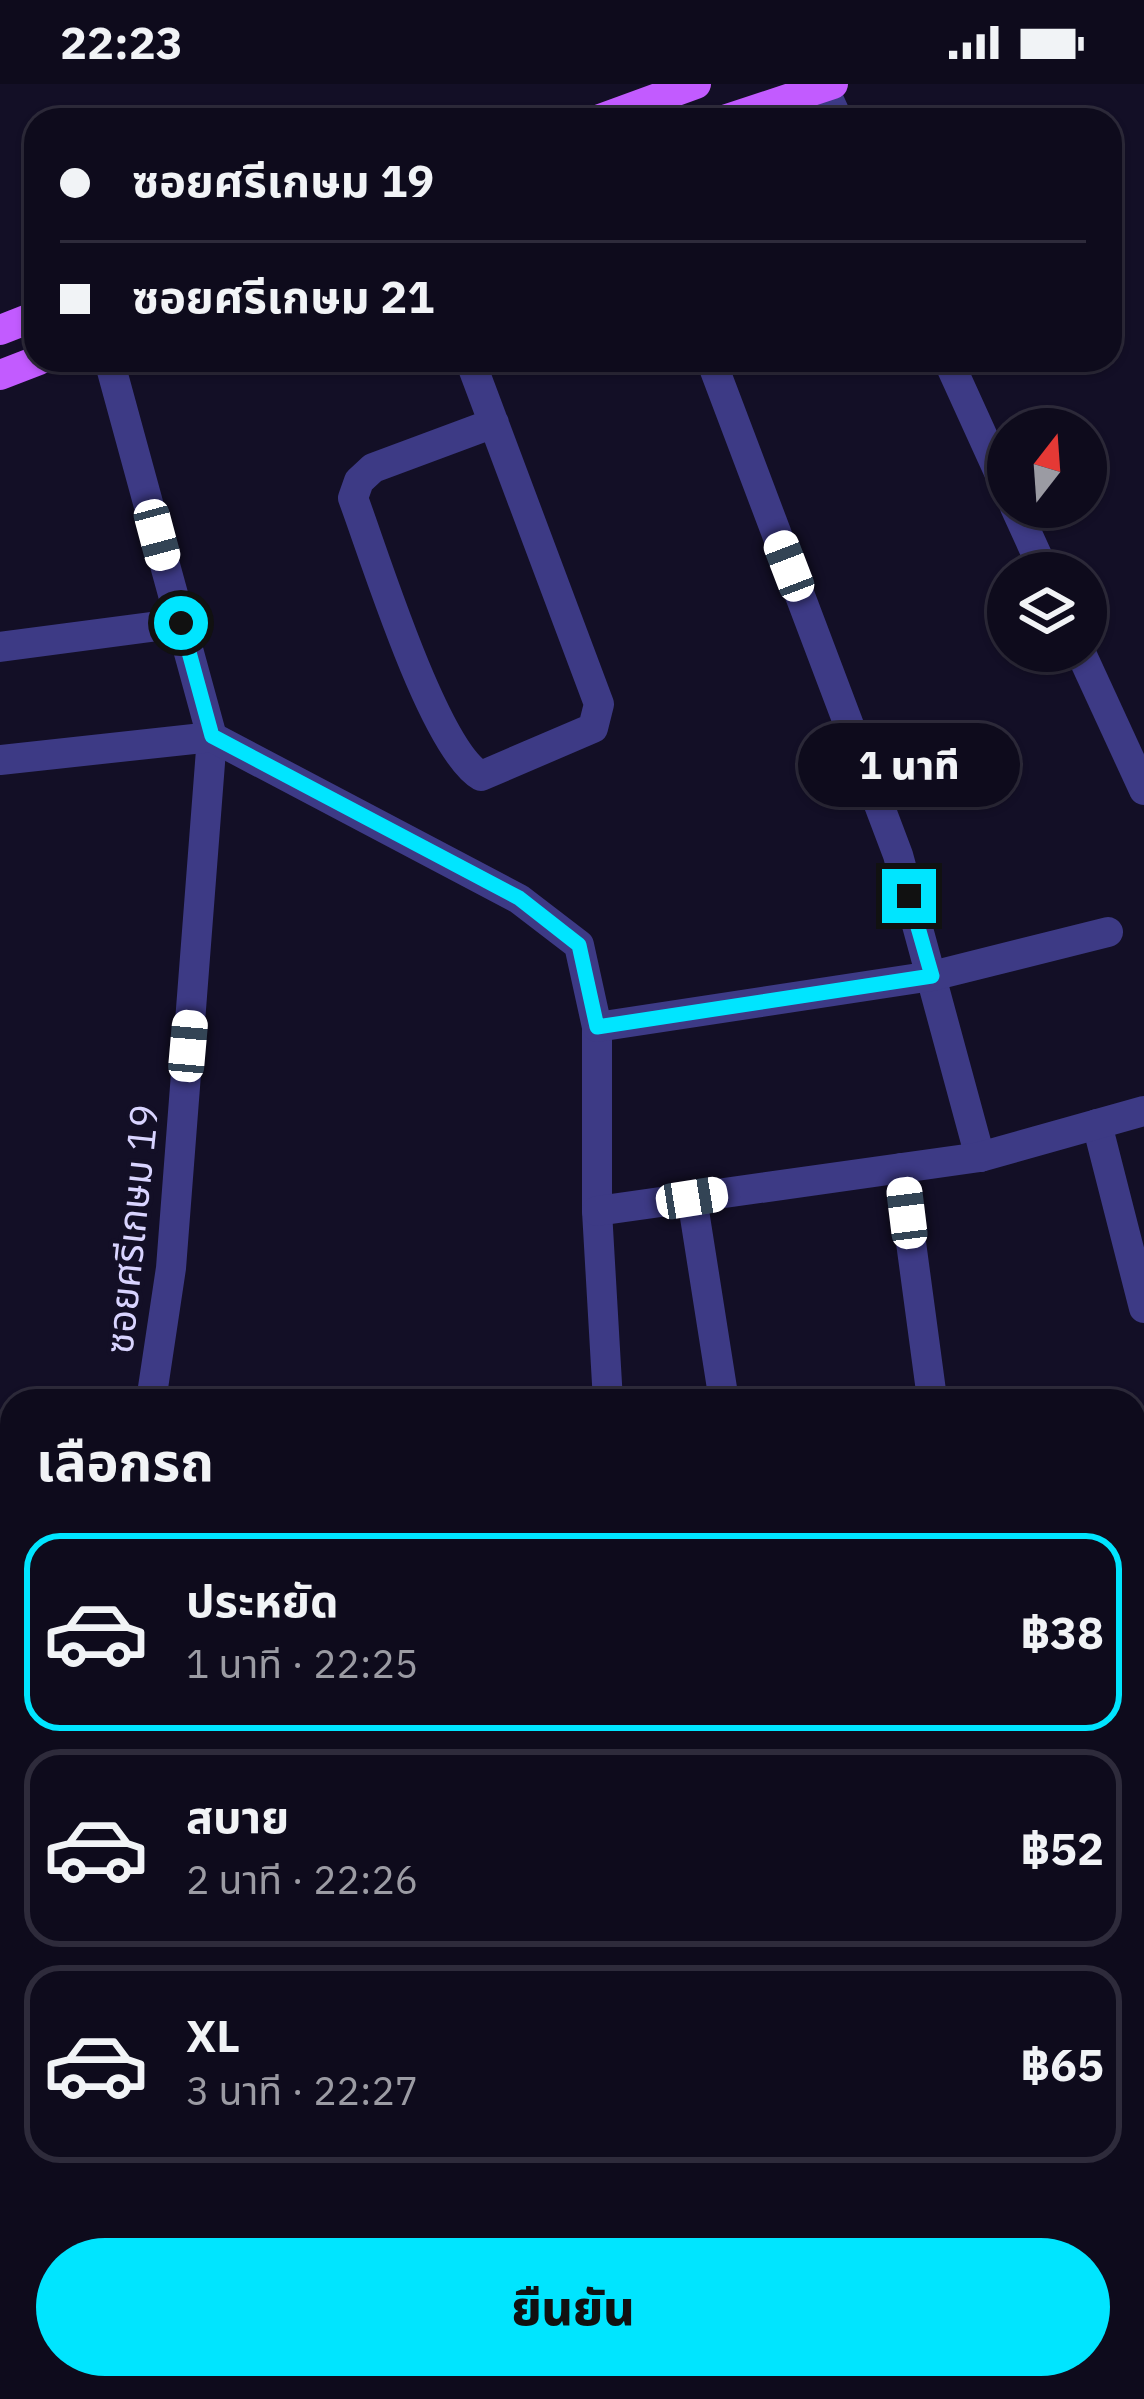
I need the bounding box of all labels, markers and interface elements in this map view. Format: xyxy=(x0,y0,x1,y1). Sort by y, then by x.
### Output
text: 22:23 xyxy=(60,13,183,71)
text: ซอยศรีเกษม 19 xyxy=(132,151,434,209)
text: ซอยศรีเกษม 21 xyxy=(132,267,434,325)
north arrow xyxy=(987,408,1107,528)
map controls xyxy=(987,408,1107,672)
car xyxy=(130,496,184,574)
car xyxy=(759,526,819,606)
button: layers xyxy=(987,552,1107,672)
route start xyxy=(154,596,208,650)
callout: 1 นาที xyxy=(798,722,1020,806)
text: 1 นาที xyxy=(858,739,960,790)
route end xyxy=(882,869,936,923)
car xyxy=(167,1009,209,1083)
street label: ซอยศรีเกษม 19 xyxy=(93,1102,169,1356)
car xyxy=(654,1175,730,1221)
car xyxy=(885,1175,929,1251)
text: เลือกรถ xyxy=(36,1426,214,1496)
text: ประหยัด xyxy=(186,1571,339,1629)
icon: car xyxy=(42,1578,150,1686)
text: ฿38 xyxy=(1020,1603,1104,1661)
text: 1 นาที · 22:25 xyxy=(186,1638,418,1689)
text: สบาย xyxy=(186,1787,289,1845)
icon: car xyxy=(42,1794,150,1902)
text: ฿52 xyxy=(1020,1819,1104,1877)
text: 2 นาที · 22:26 xyxy=(186,1854,418,1905)
text: XL xyxy=(186,2006,240,2064)
icon: car xyxy=(42,2010,150,2118)
text: ฿65 xyxy=(1020,2035,1104,2093)
text: 3 นาที · 22:27 xyxy=(186,2065,418,2116)
button: ยืนยัน xyxy=(36,2238,1110,2376)

